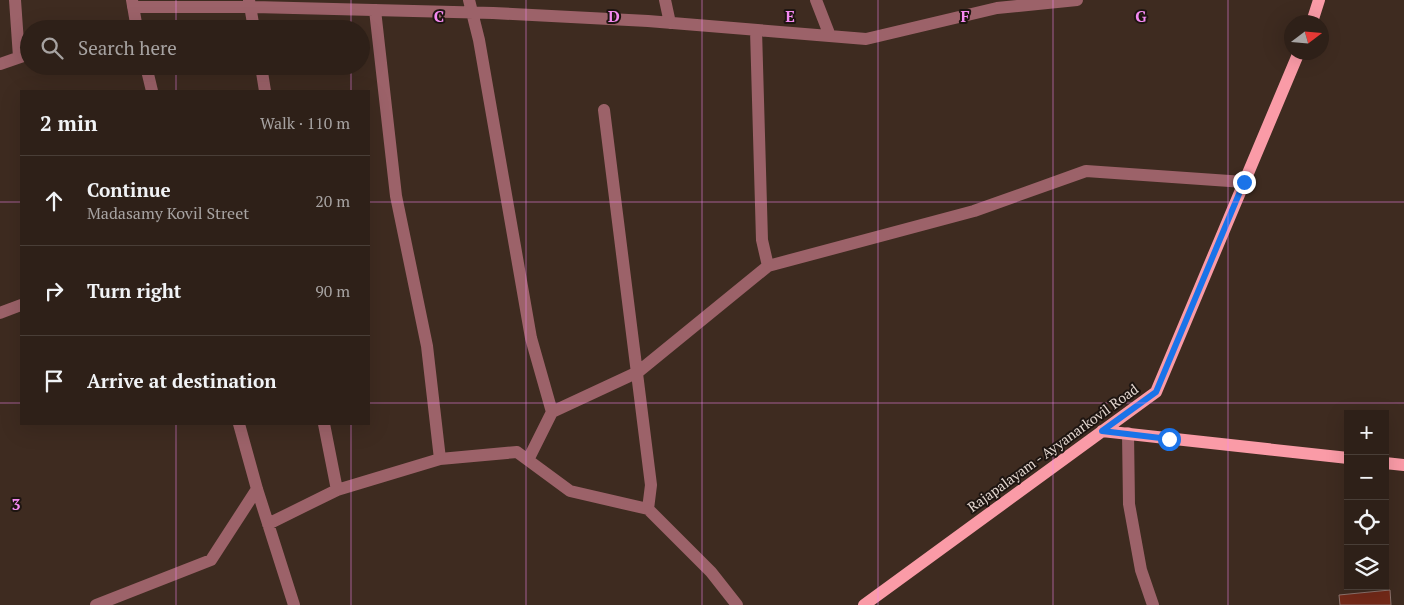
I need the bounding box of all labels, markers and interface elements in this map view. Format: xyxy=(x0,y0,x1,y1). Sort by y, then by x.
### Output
text: C xyxy=(434,5,444,27)
text: D xyxy=(608,5,620,27)
text: E xyxy=(785,5,795,27)
text: F xyxy=(960,5,970,27)
text: G xyxy=(1135,5,1147,27)
north arrow xyxy=(1284,15,1329,60)
search box xyxy=(20,20,370,75)
icon: search xyxy=(38,34,66,62)
text: Search here xyxy=(78,35,177,60)
text: 2 min xyxy=(40,109,97,137)
text: Walk · 110 m xyxy=(260,112,350,134)
route end xyxy=(1233,171,1256,194)
text: Continue xyxy=(87,177,171,202)
icon: ahead xyxy=(40,187,68,215)
text: 20 m xyxy=(315,190,350,212)
text: Madasamy Kovil Street xyxy=(87,202,249,224)
icon: right xyxy=(40,277,68,305)
text: Turn right xyxy=(87,278,181,303)
text: 90 m xyxy=(315,280,350,302)
icon: arrive xyxy=(40,367,68,395)
text: Arrive at destination xyxy=(87,368,276,393)
street label: Rajapalayam - Ayyanarkovil Road xyxy=(964,379,1142,516)
map controls xyxy=(1344,410,1389,590)
button: + xyxy=(1344,410,1389,455)
route start xyxy=(1158,428,1181,451)
button: − xyxy=(1344,455,1389,500)
text: 3 xyxy=(11,493,21,515)
button: locate xyxy=(1344,500,1389,545)
button: layers xyxy=(1344,545,1389,590)

